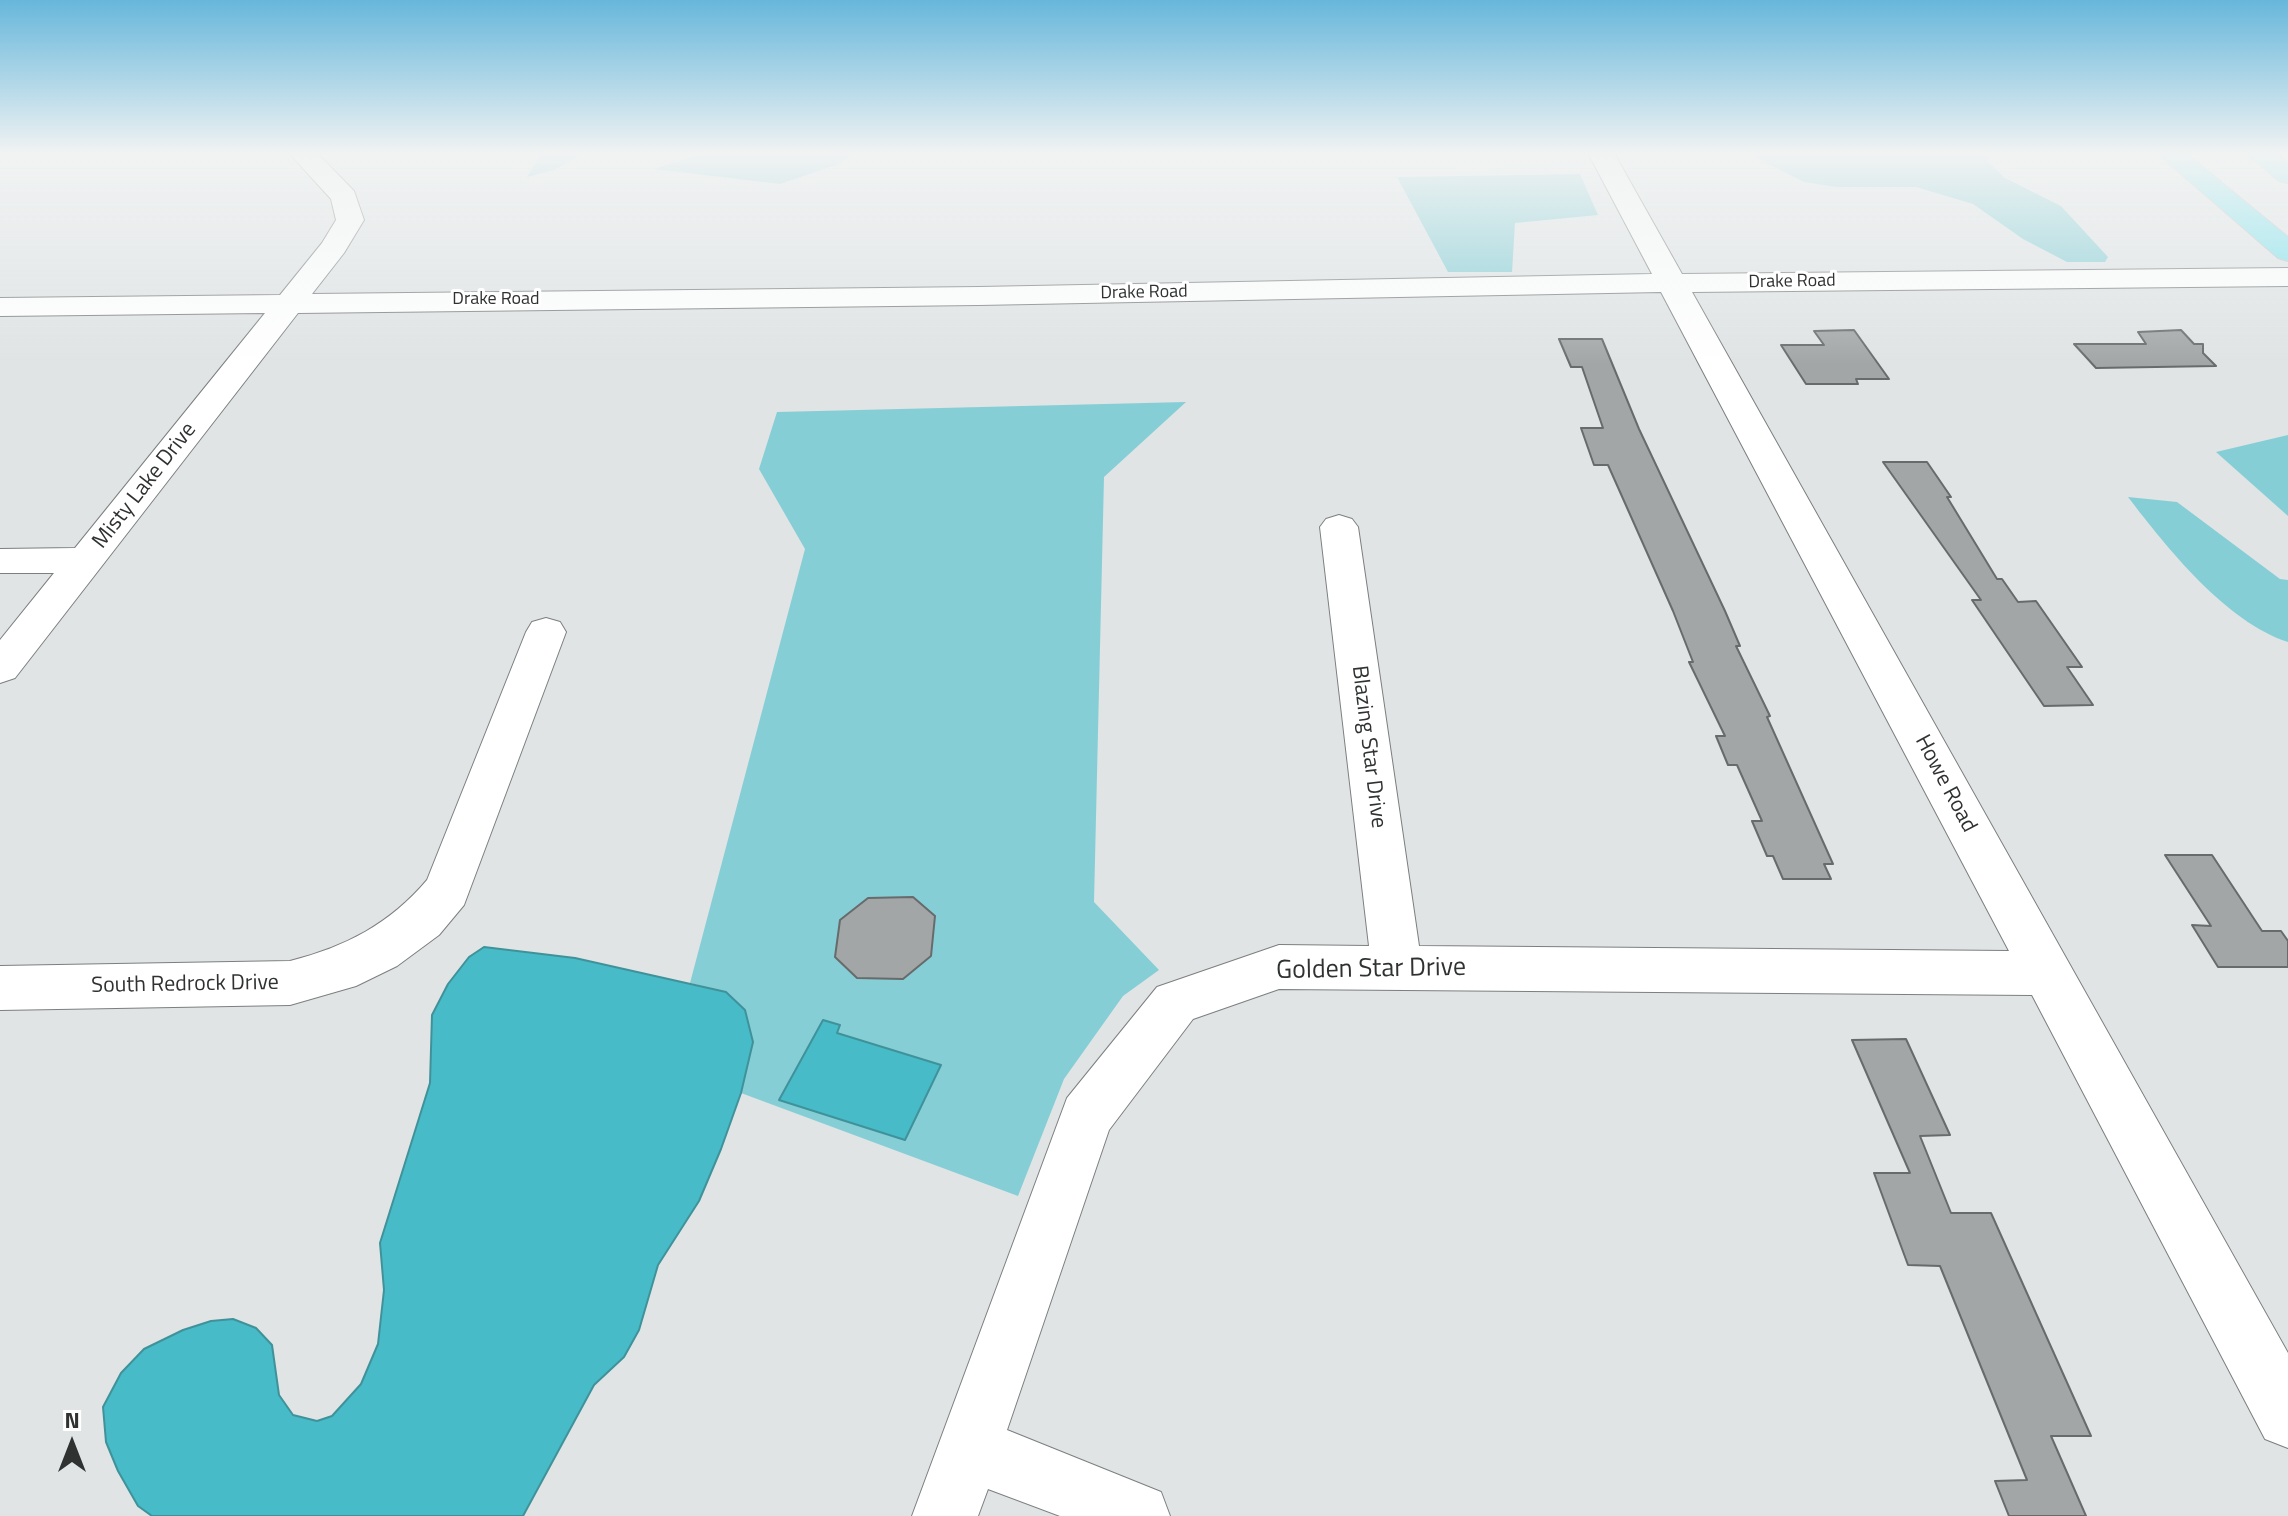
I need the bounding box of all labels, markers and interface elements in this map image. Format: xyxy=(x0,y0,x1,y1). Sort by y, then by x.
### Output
street label: Drake Road xyxy=(1748,270,1836,294)
street label: Drake Road xyxy=(1100,281,1188,305)
street label: Drake Road xyxy=(452,289,540,311)
street label: Misty Lake Drive xyxy=(88,418,202,554)
street label: Blazing Star Drive xyxy=(1345,664,1391,830)
street label: Howe Road xyxy=(1908,731,1982,837)
street label: Golden Star Drive xyxy=(1276,953,1466,987)
street label: South Redrock Drive xyxy=(91,970,279,1000)
text: N xyxy=(64,1403,80,1437)
north arrow xyxy=(32,1404,112,1484)

